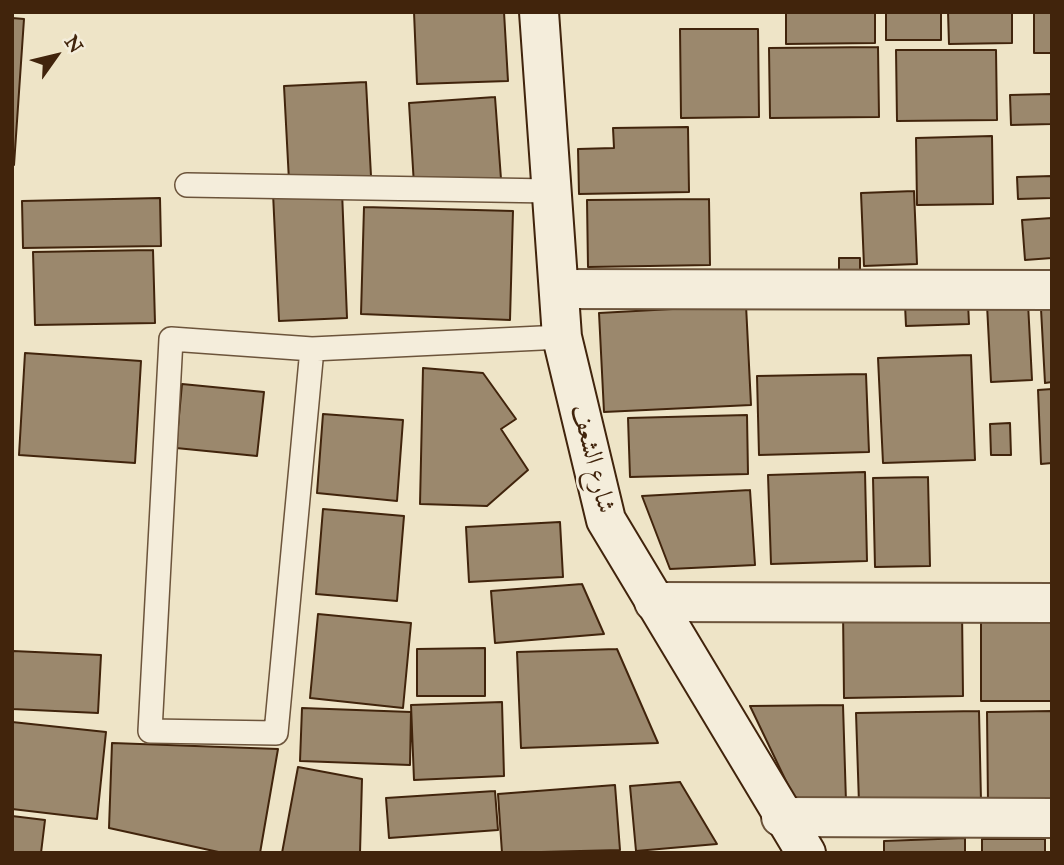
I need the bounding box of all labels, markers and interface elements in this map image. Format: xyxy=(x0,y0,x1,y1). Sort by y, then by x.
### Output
north arrow xyxy=(21,21,91,91)
text: N xyxy=(60,31,88,57)
street label: شارع الشعف xyxy=(563,401,621,517)

